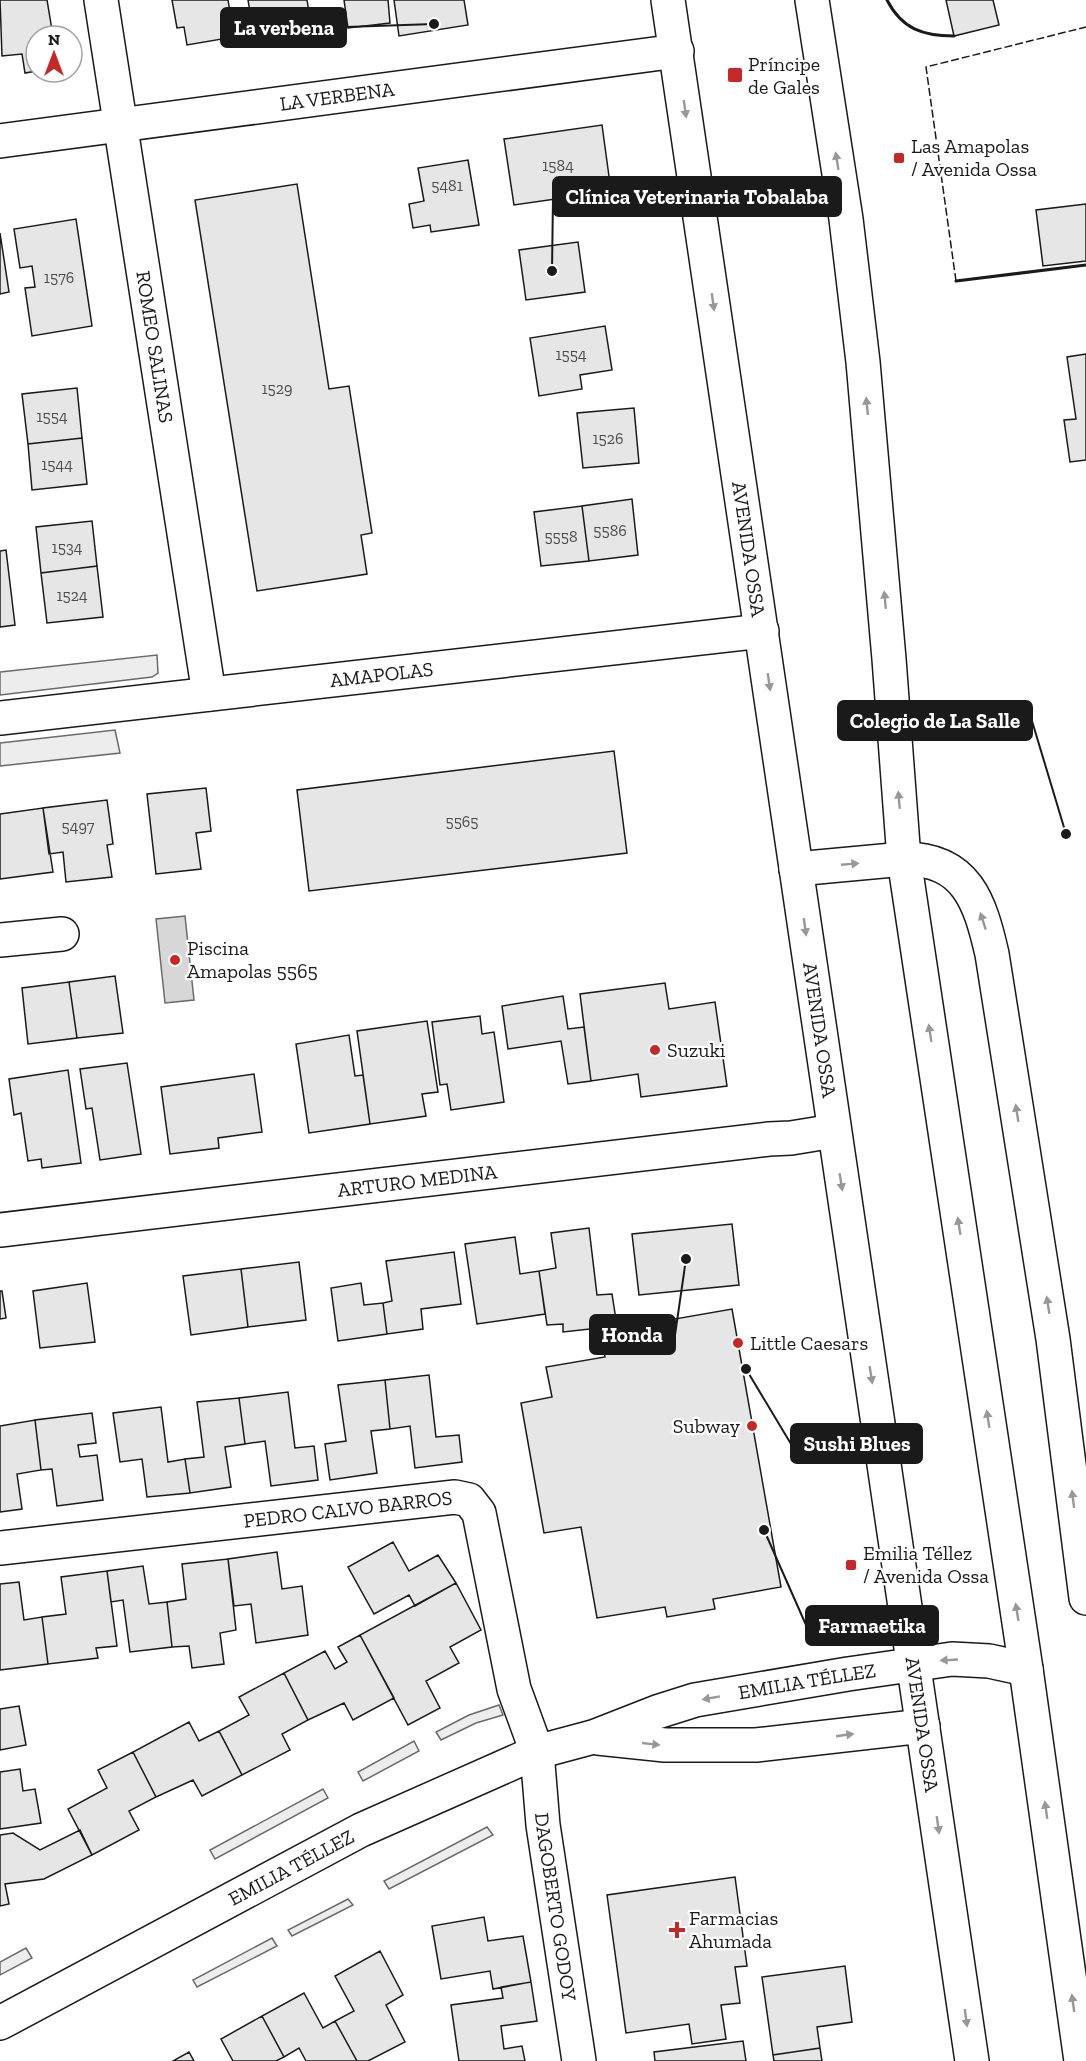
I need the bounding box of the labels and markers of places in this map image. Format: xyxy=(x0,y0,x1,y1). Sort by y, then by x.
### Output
callout: La verbena xyxy=(221,8,346,47)
place label: Príncipe de Gales xyxy=(748,52,820,99)
marker: Príncipe de Gales xyxy=(726,66,744,84)
place label: Las Amapolas / Avenida Ossa xyxy=(911,134,1037,181)
marker: Las Amapolas / Avenida Ossa xyxy=(892,151,906,165)
callout: Clínica Veterinaria Tobalaba xyxy=(553,177,841,216)
callout: Colegio de La Salle xyxy=(838,701,1032,740)
place label: Piscina Amapolas 5565 xyxy=(187,936,318,983)
marker: Piscina Amapolas 5565 xyxy=(168,953,182,967)
place label: Suzuki xyxy=(667,1038,726,1062)
marker: Suzuki xyxy=(648,1043,662,1057)
callout: Honda xyxy=(590,1315,675,1354)
place label: Little Caesars xyxy=(750,1331,868,1355)
marker: Little Caesars xyxy=(731,1336,745,1350)
place label: Subway xyxy=(673,1414,741,1438)
marker: Subway xyxy=(745,1419,759,1433)
callout: Sushi Blues xyxy=(791,1424,922,1463)
place label: Emilia Téllez / Avenida Ossa xyxy=(863,1541,989,1588)
marker: Emilia Téllez / Avenida Ossa xyxy=(844,1558,858,1572)
callout: Farmaetika xyxy=(806,1606,938,1645)
place label: Farmacias Ahumada xyxy=(689,1906,778,1953)
marker: Farmacias Ahumada xyxy=(670,1923,684,1937)

